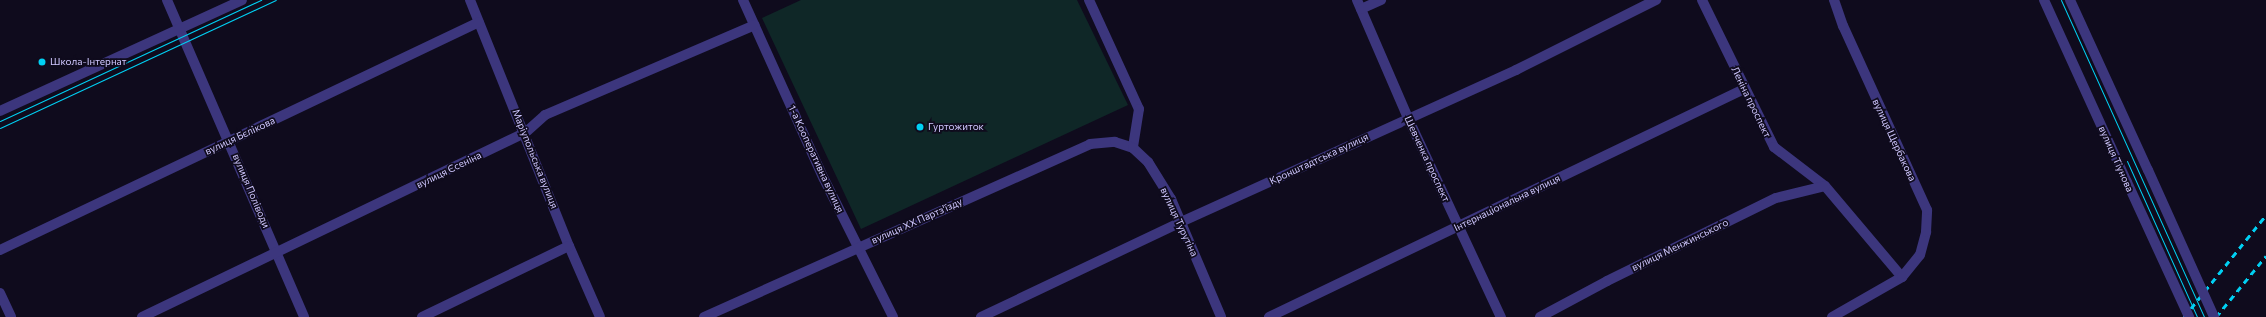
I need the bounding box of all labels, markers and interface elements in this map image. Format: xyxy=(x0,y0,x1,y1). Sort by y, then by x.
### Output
place label: Школа-Інтернат xyxy=(50,56,126,68)
marker: Школа-Інтернат xyxy=(37,57,47,67)
street label: Леніна проспект xyxy=(1729,65,1773,139)
street label: вулиця Щербакова xyxy=(1870,97,1918,183)
street label: 1-а Кооперативна вулиця xyxy=(786,103,846,215)
street label: Маріупольська вулиця xyxy=(510,108,560,210)
street label: Шевченка проспект xyxy=(1402,114,1452,204)
street label: вулиця Бєлікова xyxy=(203,115,277,157)
place label: Гуртожиток xyxy=(928,121,984,133)
marker: Гуртожиток xyxy=(915,122,925,132)
street label: вулиця Тіунова xyxy=(2096,124,2136,194)
street label: Кронштадтська вулиця xyxy=(1267,131,1371,187)
street label: вулиця Єсеніна xyxy=(415,149,483,191)
street label: вулиця Поліводи xyxy=(230,152,272,230)
street label: Інтернаціональна вулиця xyxy=(1452,172,1562,234)
street label: вулиця Турутіна xyxy=(1158,186,1200,258)
street label: вулиця XX Партз'їзду xyxy=(870,195,964,247)
street label: вулиця Менжинського xyxy=(1630,216,1730,274)

